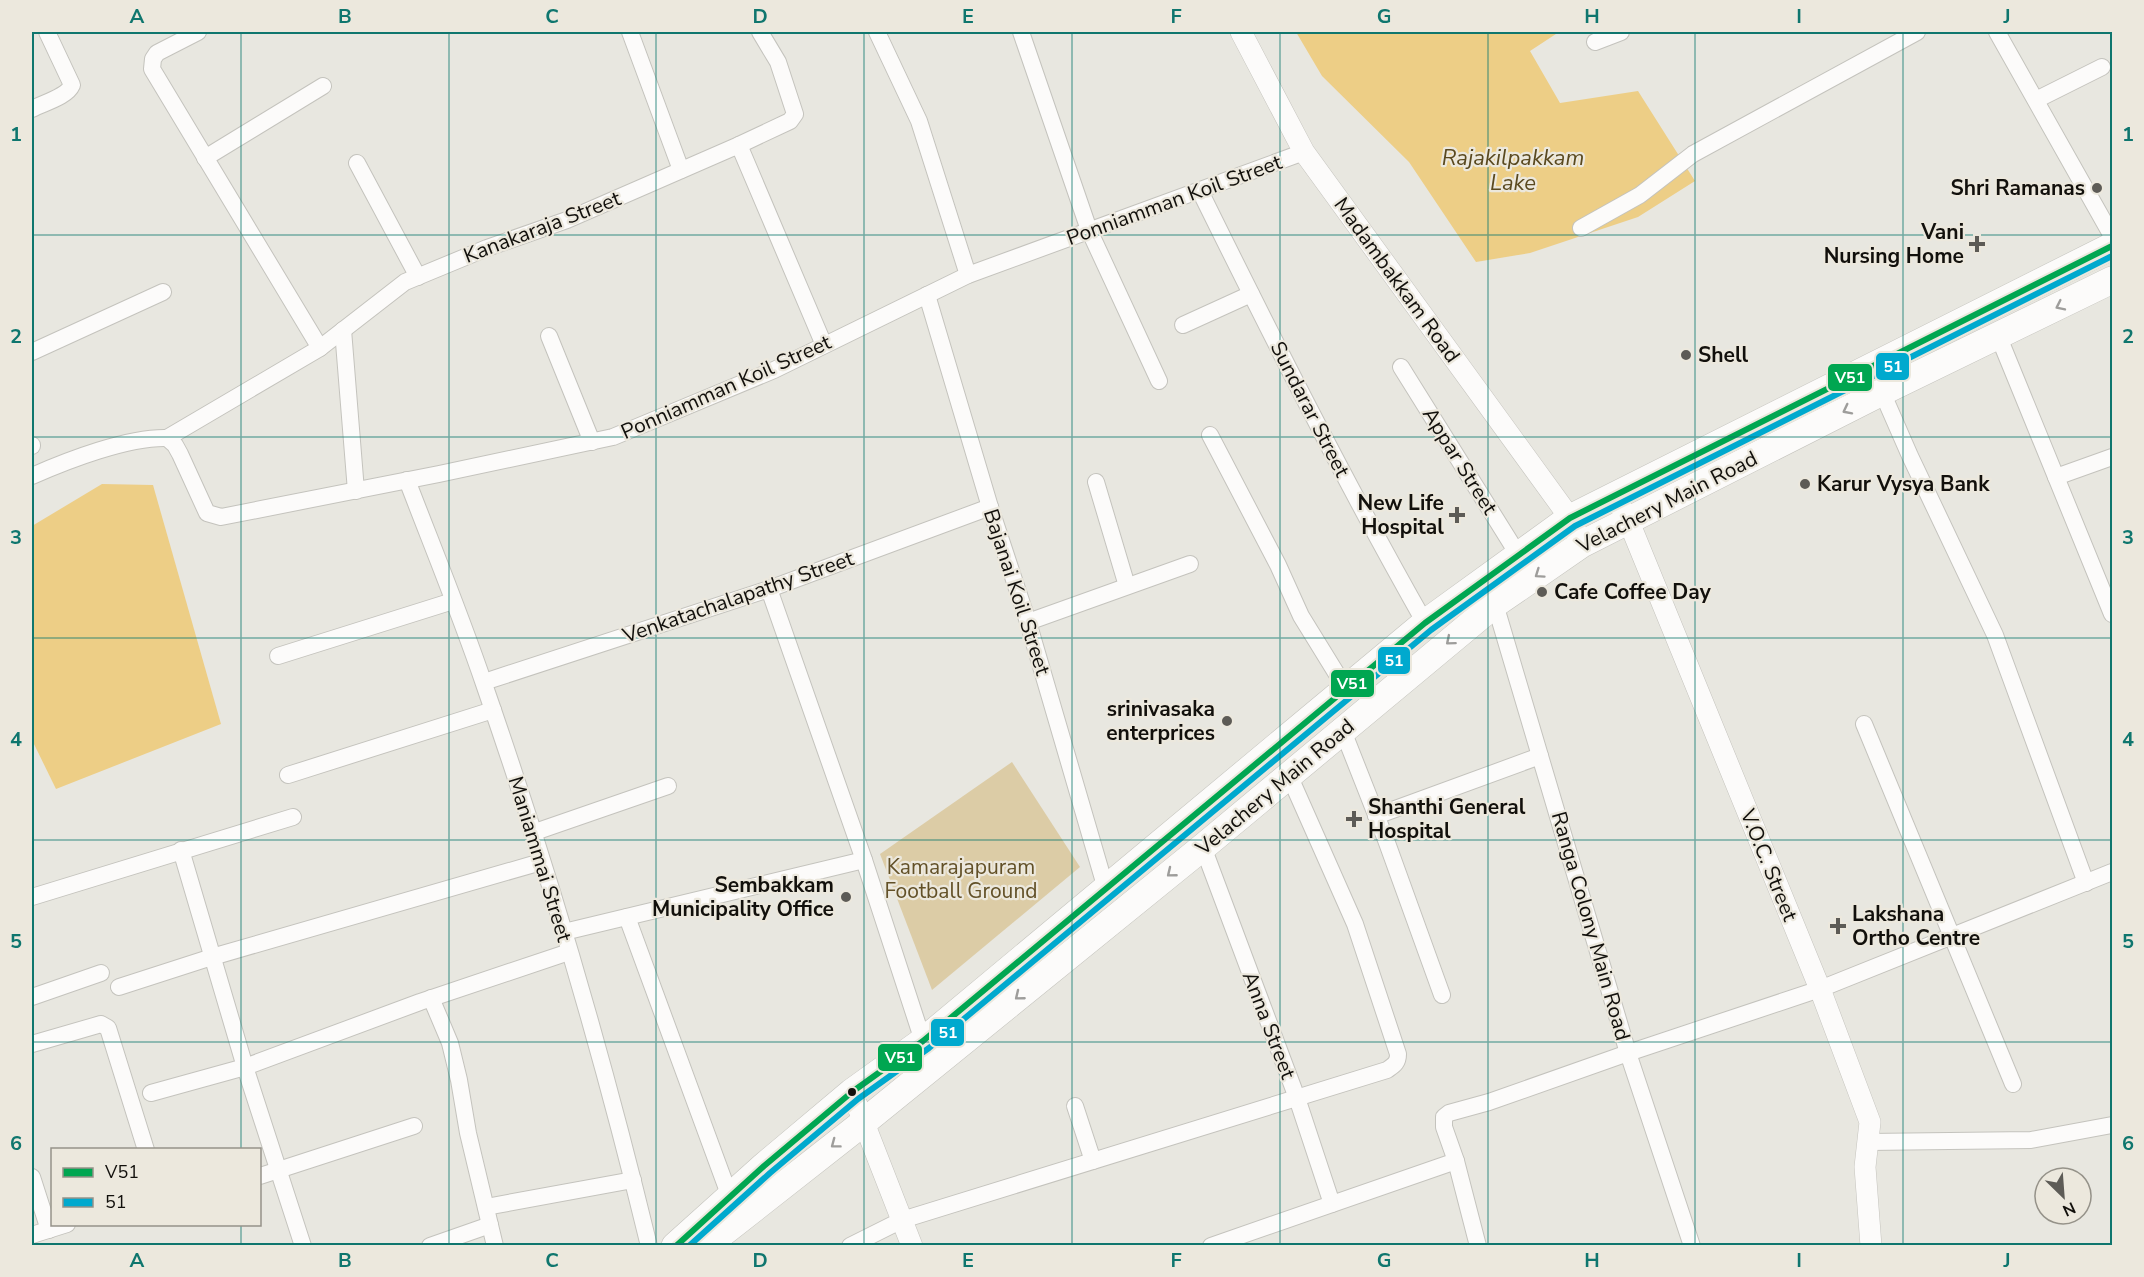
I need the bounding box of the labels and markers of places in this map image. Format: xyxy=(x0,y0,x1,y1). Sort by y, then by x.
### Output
place label: Shri Ramanas xyxy=(1950,174,2085,202)
marker: Shri Ramanas xyxy=(2090,181,2104,195)
place label: Vani Nursing Home xyxy=(1824,218,1964,270)
marker: Vani Nursing Home xyxy=(1968,235,1986,253)
place label: Shell xyxy=(1698,341,1749,369)
marker: Shell xyxy=(1679,348,1693,362)
place label: Karur Vysya Bank xyxy=(1817,470,1990,498)
marker: Karur Vysya Bank xyxy=(1798,477,1812,491)
place label: New Life Hospital xyxy=(1358,489,1444,541)
marker: New Life Hospital xyxy=(1448,506,1466,524)
place label: Cafe Coffee Day xyxy=(1554,578,1712,606)
marker: Cafe Coffee Day xyxy=(1535,585,1549,599)
place label: srinivasaka enterprices xyxy=(1106,695,1215,747)
marker: srinivasaka enterprices xyxy=(1220,714,1234,728)
place label: Shanthi General Hospital xyxy=(1368,793,1526,845)
marker: Shanthi General Hospital xyxy=(1345,810,1363,828)
place label: Sembakkam Municipality Office xyxy=(652,871,834,923)
marker: Sembakkam Municipality Office xyxy=(839,890,853,904)
place label: Lakshana Ortho Centre xyxy=(1852,900,1980,952)
marker: Lakshana Ortho Centre xyxy=(1829,917,1847,935)
unlabelled marker xyxy=(846,1086,858,1098)

